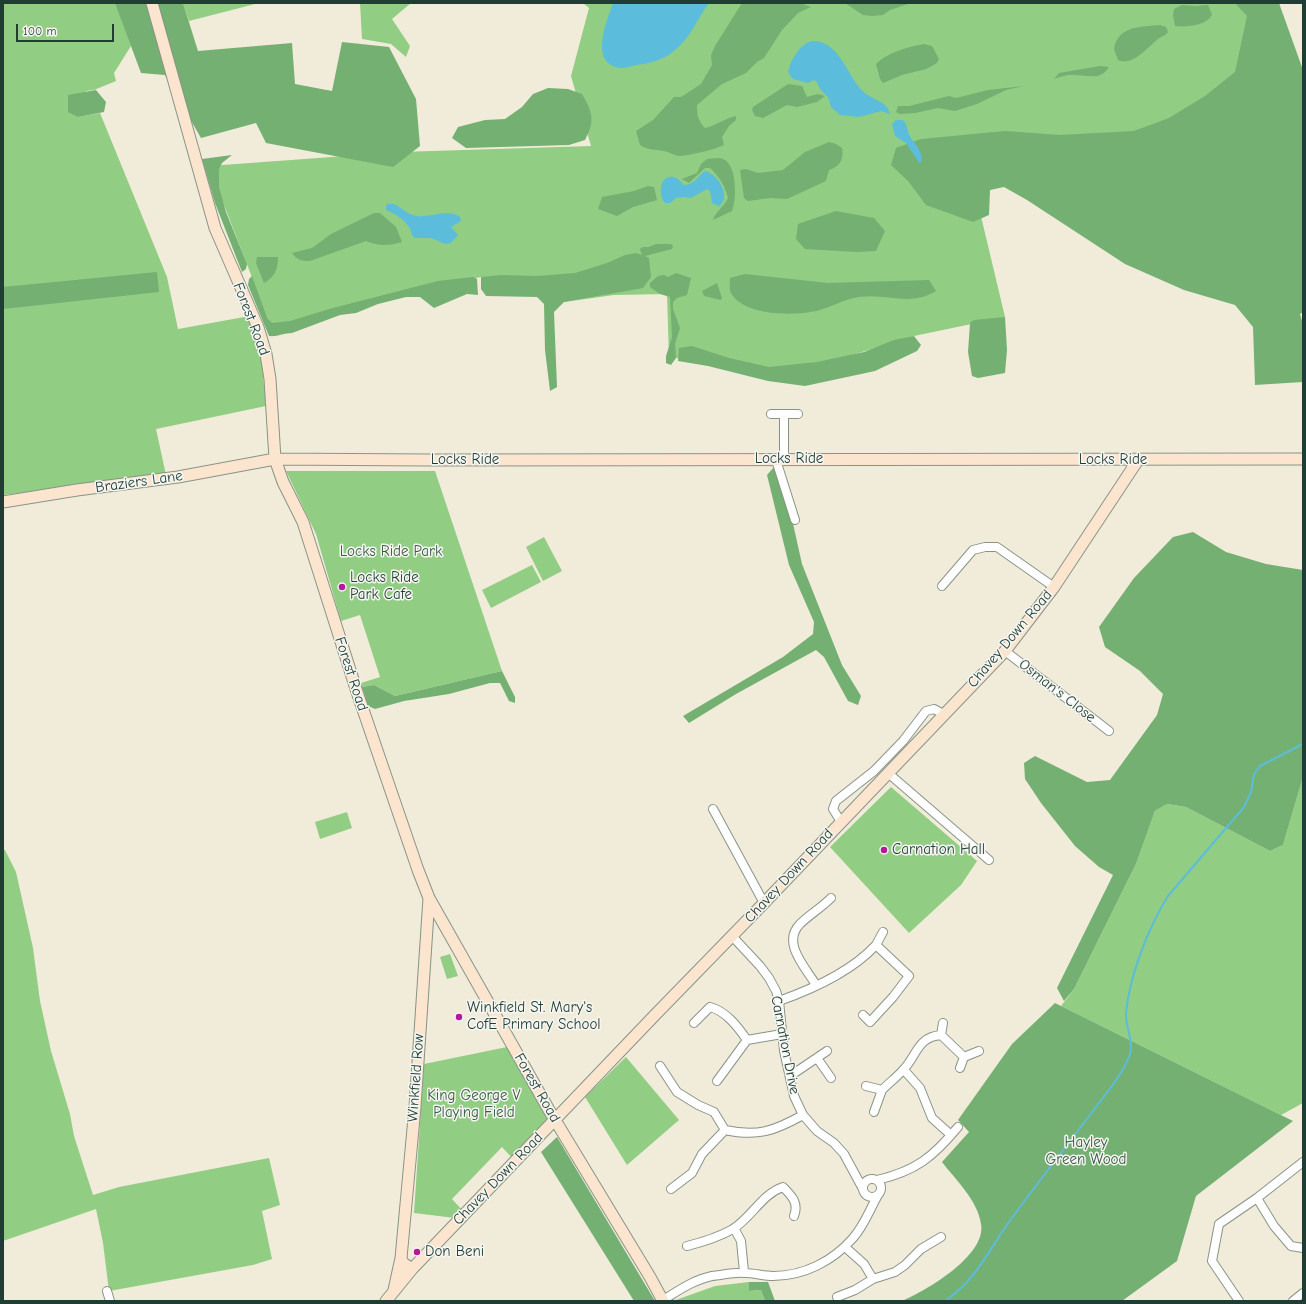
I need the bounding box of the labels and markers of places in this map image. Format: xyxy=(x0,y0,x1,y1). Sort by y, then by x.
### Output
place label: Locks Ride Park Cafe xyxy=(350,569,419,604)
marker: Locks Ride Park Cafe xyxy=(337,582,347,592)
place label: Carnation Hall xyxy=(892,841,985,859)
marker: Carnation Hall xyxy=(879,845,889,855)
place label: Winkfield St. Mary's CofE Primary School xyxy=(467,999,601,1034)
marker: Winkfield St. Mary's CofE Primary School xyxy=(454,1012,464,1022)
place label: Don Beni xyxy=(425,1243,484,1261)
marker: Don Beni xyxy=(412,1247,422,1257)

